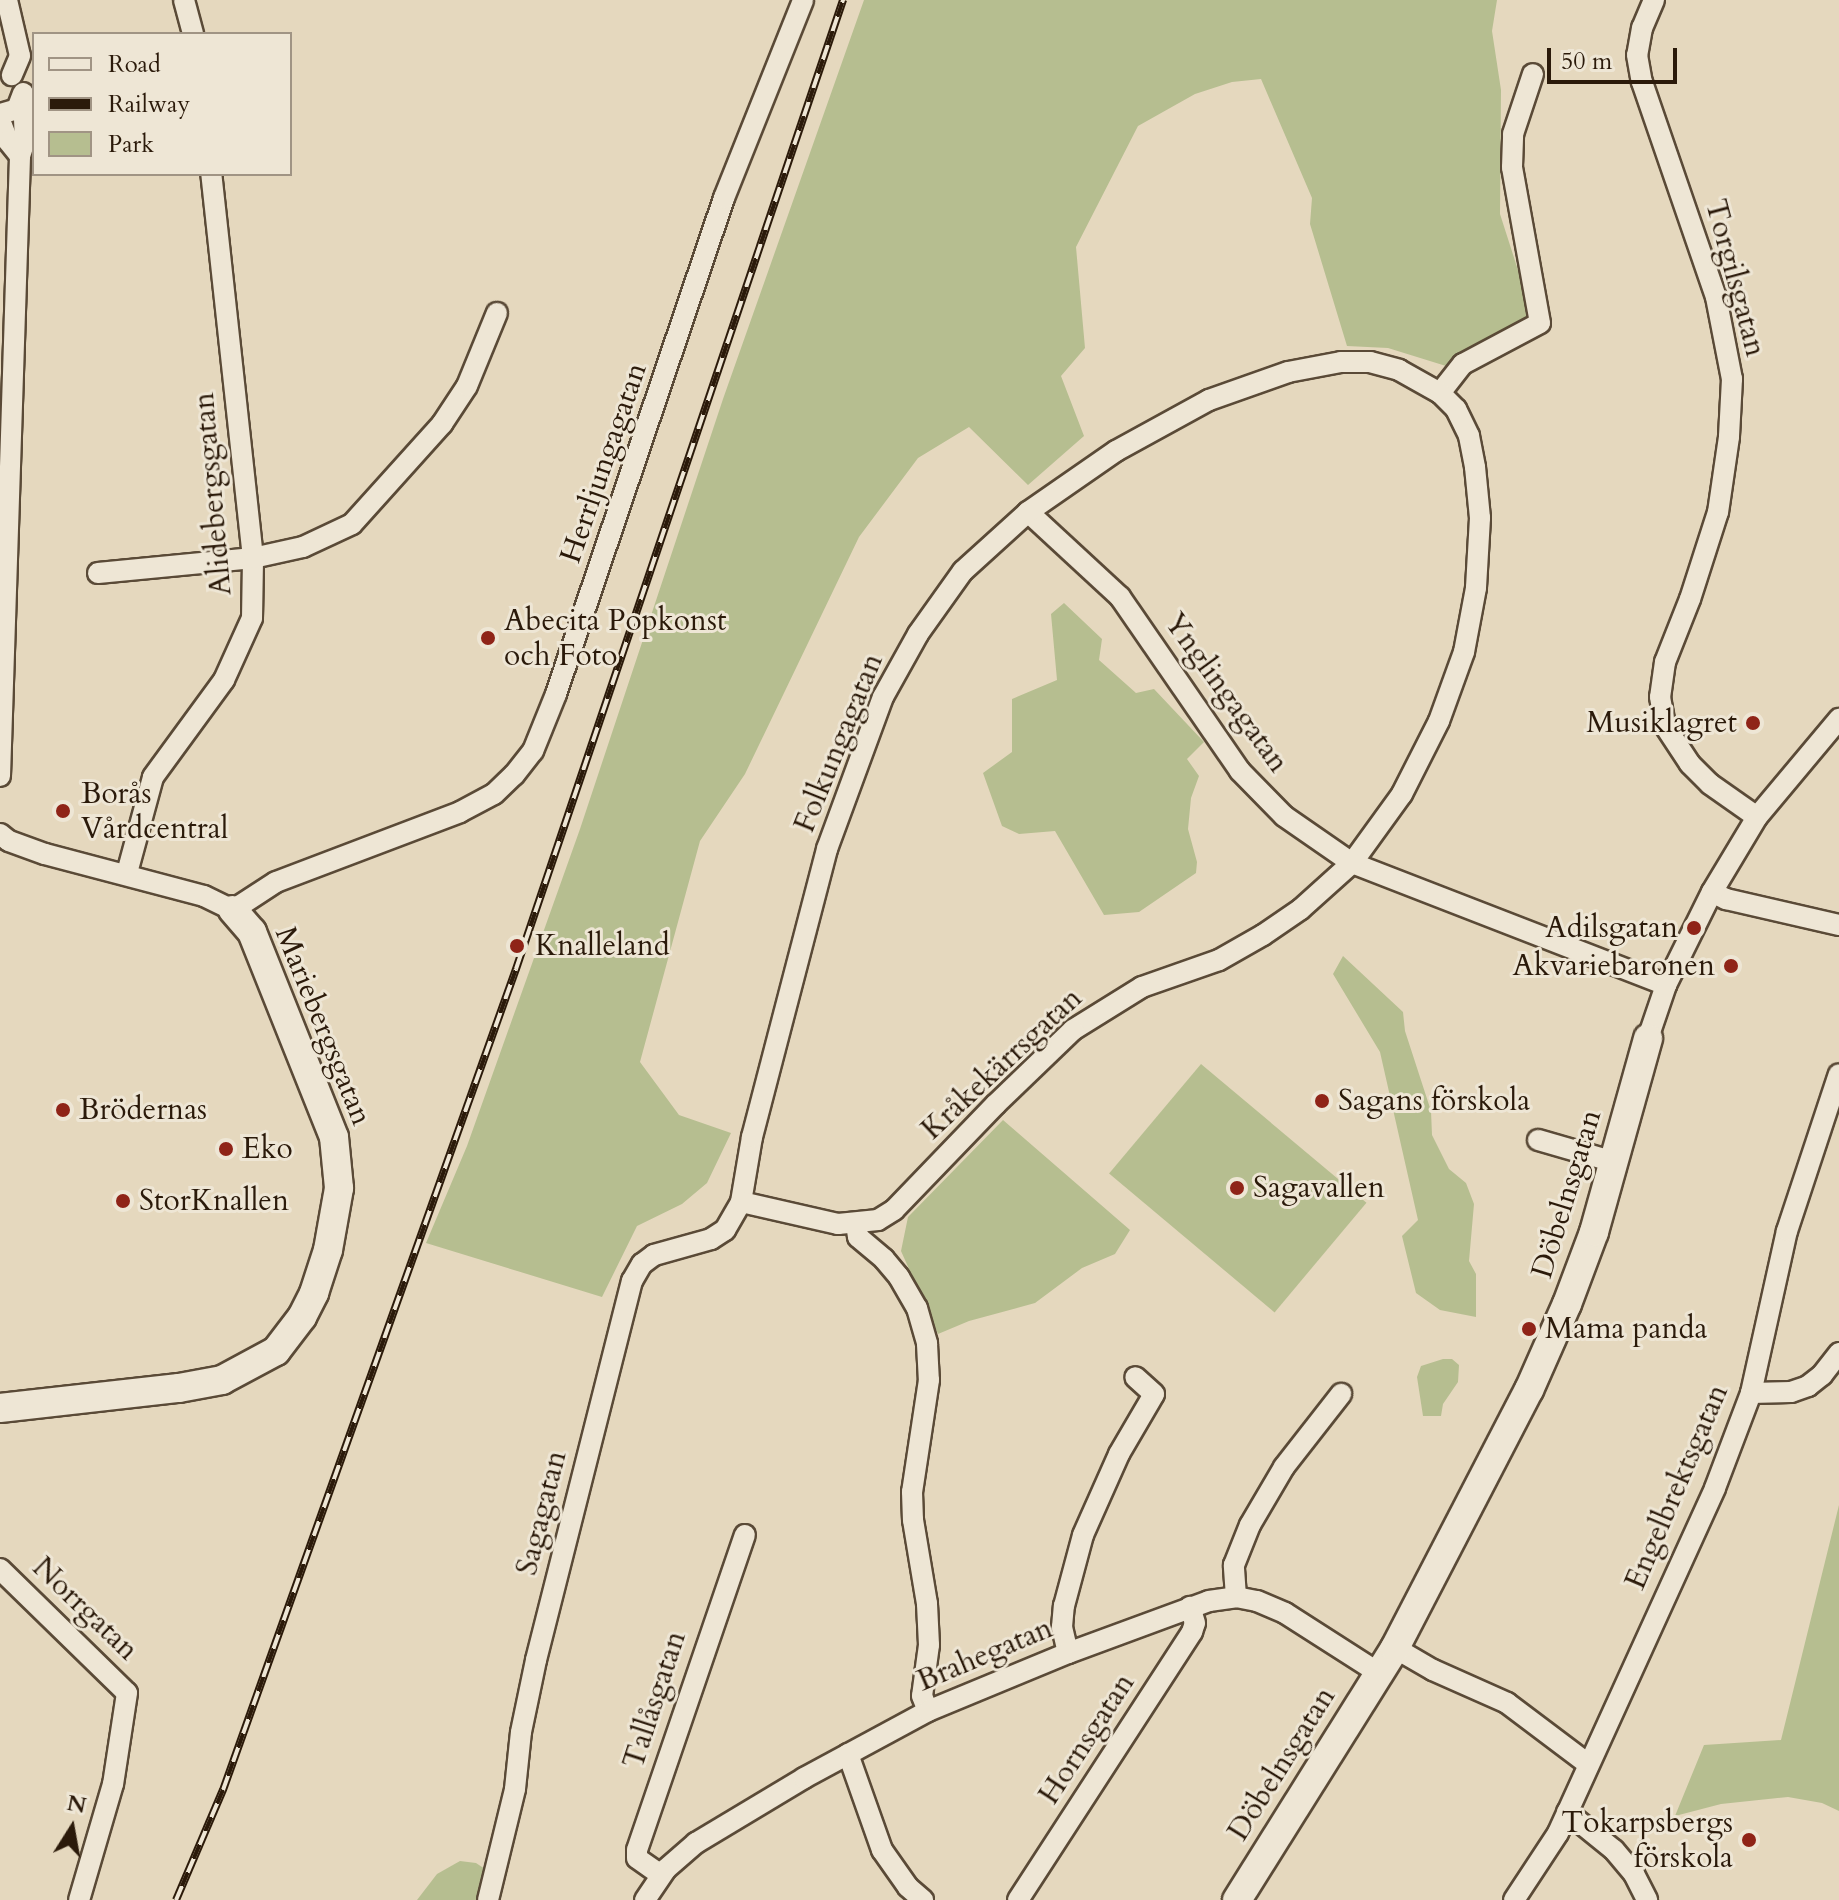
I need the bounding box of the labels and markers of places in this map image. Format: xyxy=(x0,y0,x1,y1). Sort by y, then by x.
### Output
place label: Abecita Popkonst och Foto xyxy=(504,603,726,674)
marker: Abecita Popkonst och Foto xyxy=(479,629,497,647)
place label: Musiklagret xyxy=(1586,705,1737,741)
marker: Musiklagret xyxy=(1744,714,1762,732)
place label: Borås Vårdcentral xyxy=(81,776,228,846)
marker: Borås Vårdcentral xyxy=(52,800,74,822)
place label: Adilsgatan xyxy=(1545,910,1678,946)
marker: Adilsgatan xyxy=(1685,919,1703,937)
place label: Knalleland xyxy=(535,928,670,964)
marker: Knalleland xyxy=(506,935,528,957)
place label: Akvariebaronen xyxy=(1513,948,1715,984)
marker: Akvariebaronen xyxy=(1722,957,1740,975)
place label: Sagans förskola xyxy=(1338,1083,1530,1119)
place label: Brödernas xyxy=(79,1092,207,1128)
marker: Sagans förskola xyxy=(1313,1092,1331,1110)
marker: Brödernas xyxy=(54,1101,72,1119)
place label: Eko xyxy=(242,1131,293,1167)
marker: Eko xyxy=(217,1140,235,1158)
place label: Sagavallen xyxy=(1253,1170,1385,1206)
marker: Sagavallen xyxy=(1228,1179,1246,1197)
place label: StorKnallen xyxy=(139,1183,289,1219)
marker: StorKnallen xyxy=(114,1192,132,1210)
place label: Mama panda xyxy=(1545,1311,1708,1347)
marker: Mama panda xyxy=(1520,1320,1538,1338)
place label: Tokarpsbergs förskola xyxy=(1561,1805,1733,1876)
marker: Tokarpsbergs förskola xyxy=(1740,1831,1758,1849)

